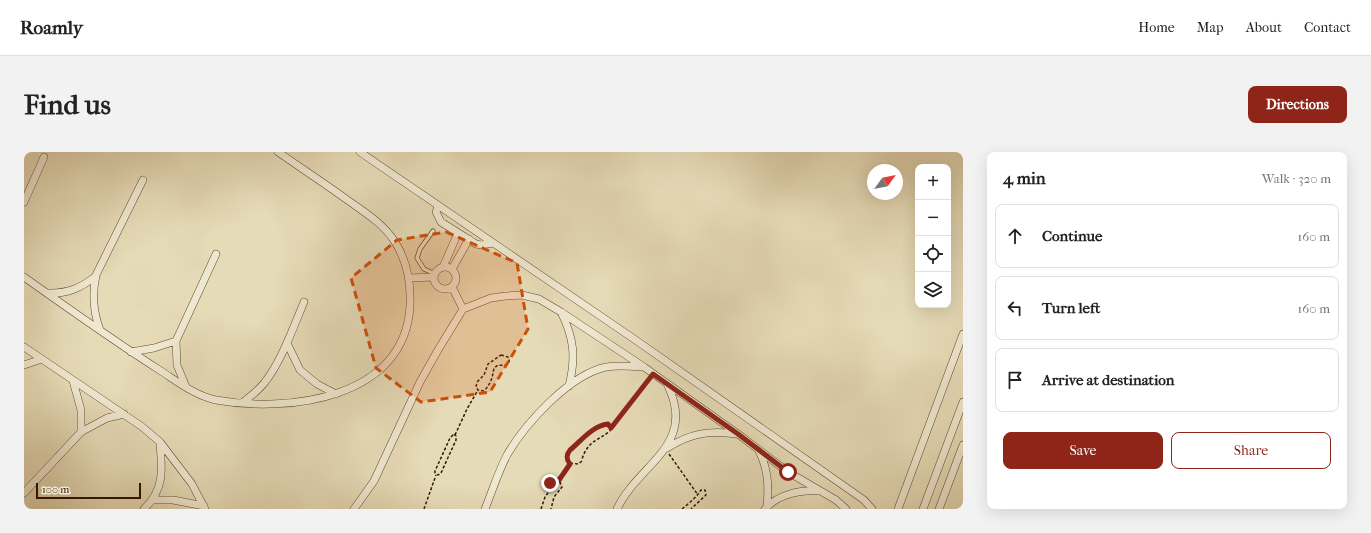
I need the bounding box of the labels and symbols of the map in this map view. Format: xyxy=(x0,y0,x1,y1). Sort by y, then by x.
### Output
north arrow xyxy=(867,164,903,200)
route start xyxy=(779,463,797,481)
route end xyxy=(541,474,559,492)
scale bar xyxy=(36,481,141,500)

